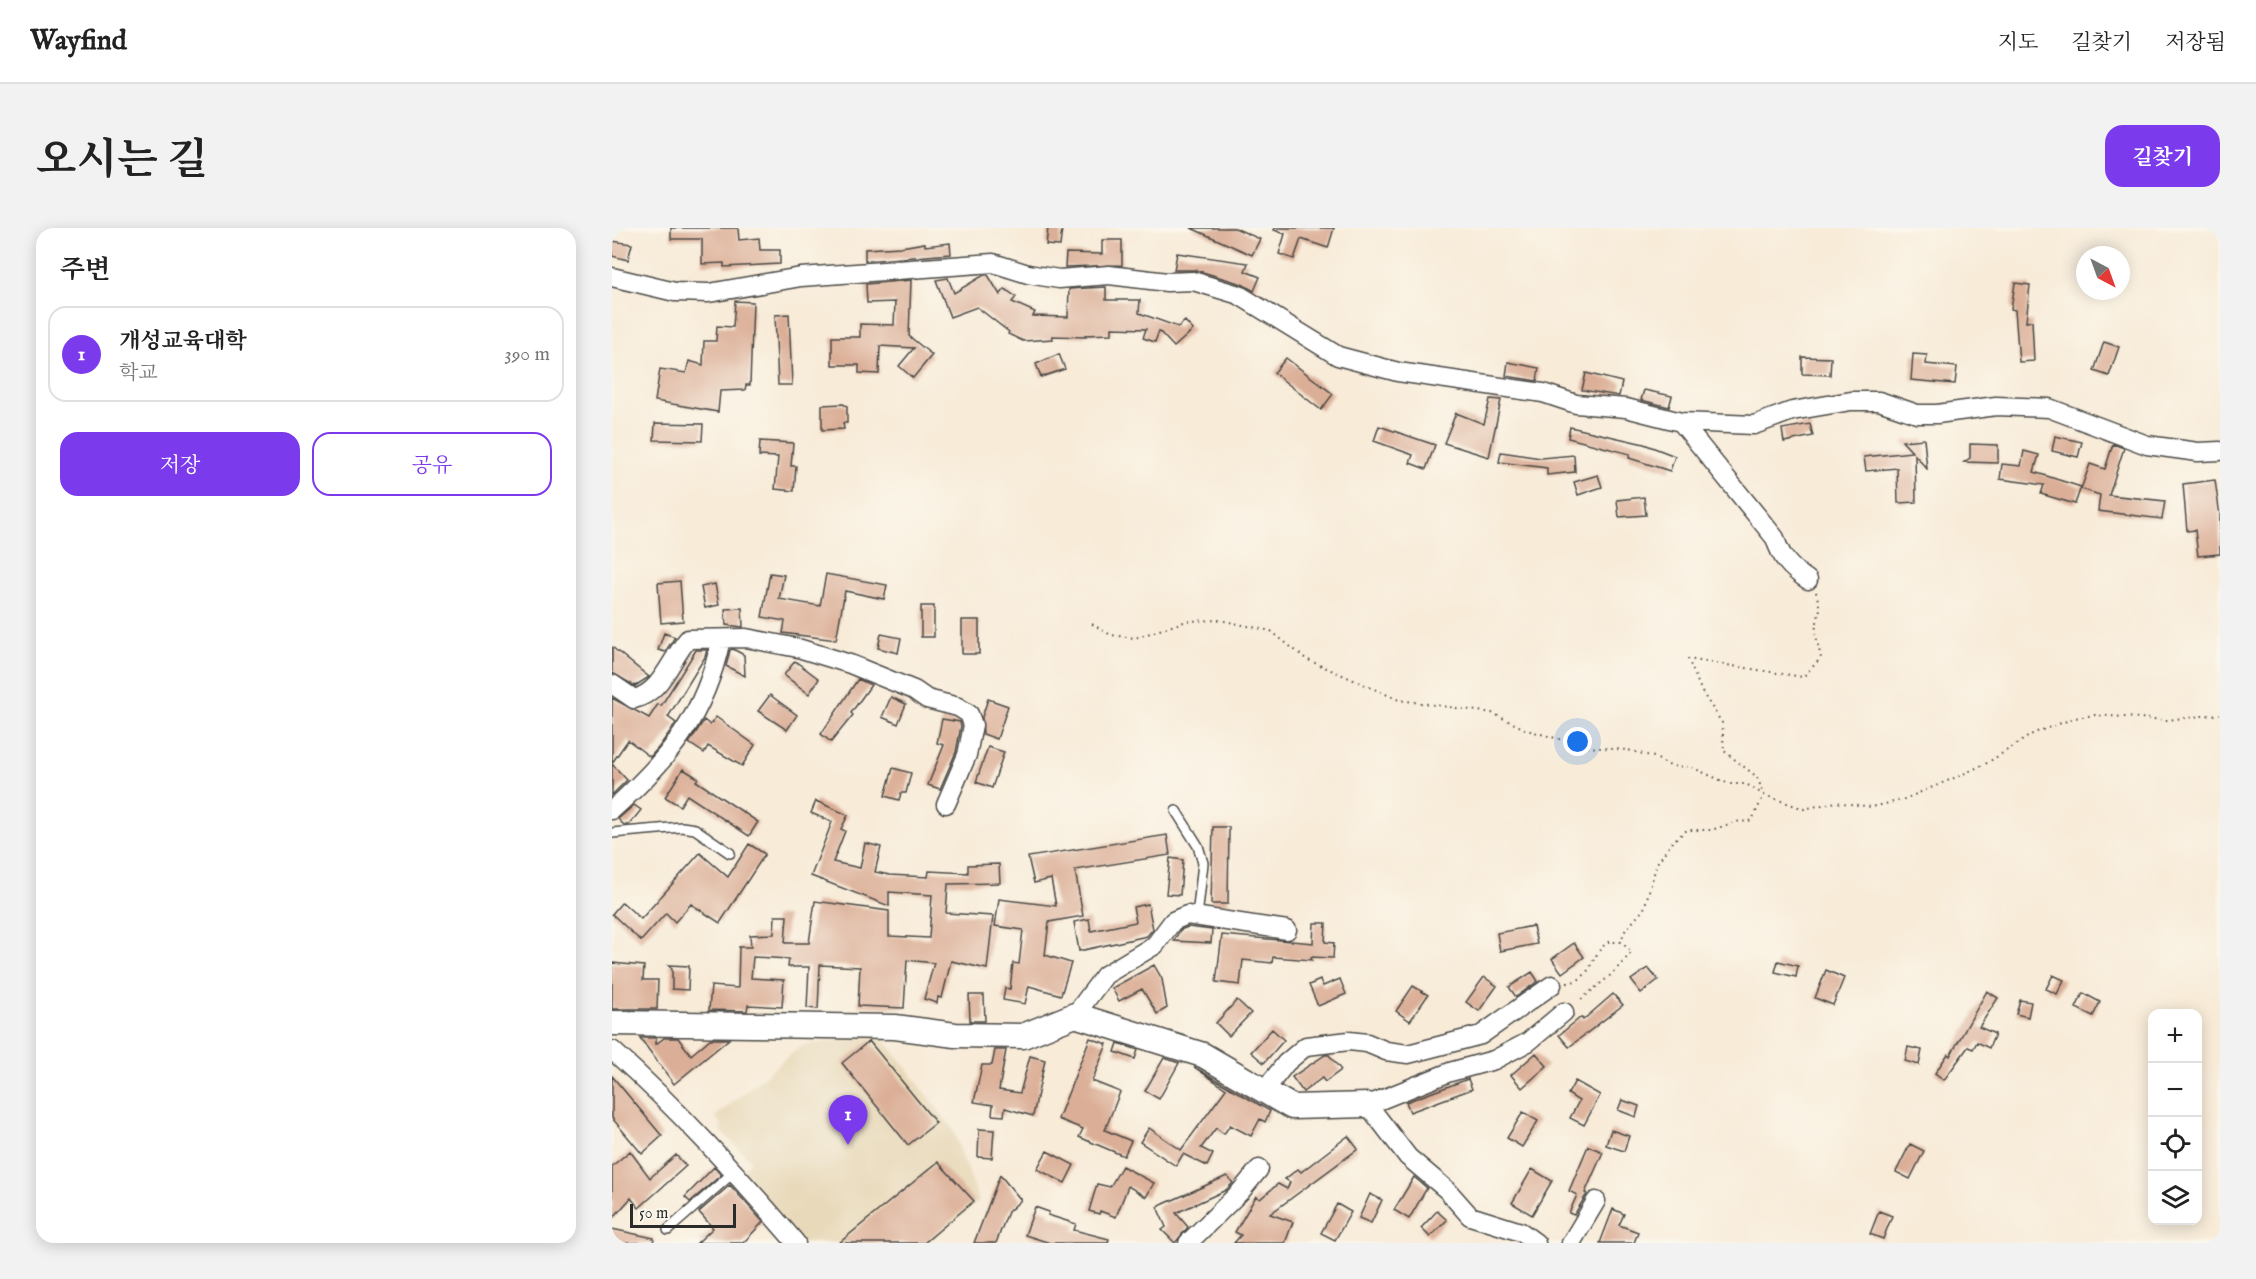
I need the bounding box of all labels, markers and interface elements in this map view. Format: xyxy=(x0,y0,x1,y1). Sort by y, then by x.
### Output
text: Wayfind xyxy=(30,24,127,59)
text: 지도 xyxy=(1998,30,2038,57)
text: 길찾기 xyxy=(2071,30,2132,57)
text: 저장됨 xyxy=(2165,30,2226,57)
button: 길찾기 xyxy=(2105,125,2220,187)
text: 오시는 길 xyxy=(36,135,207,188)
north arrow xyxy=(2076,246,2130,300)
text: 주변 xyxy=(60,254,110,287)
text: 개성교육대학 xyxy=(119,328,247,356)
text: 1 xyxy=(78,342,85,367)
text: 390 m xyxy=(504,342,550,367)
text: 학교 xyxy=(119,361,158,386)
button: 저장 xyxy=(60,432,300,496)
button: 공유 xyxy=(312,432,552,496)
your location xyxy=(1563,727,1592,756)
map controls xyxy=(2148,1009,2202,1225)
button: + xyxy=(2148,1009,2202,1063)
button: − xyxy=(2148,1063,2202,1117)
pin: 1 xyxy=(828,1096,868,1145)
button: locate xyxy=(2148,1117,2202,1171)
button: layers xyxy=(2148,1171,2202,1225)
scale bar xyxy=(630,1201,736,1228)
text: 50 m xyxy=(639,1204,668,1224)

